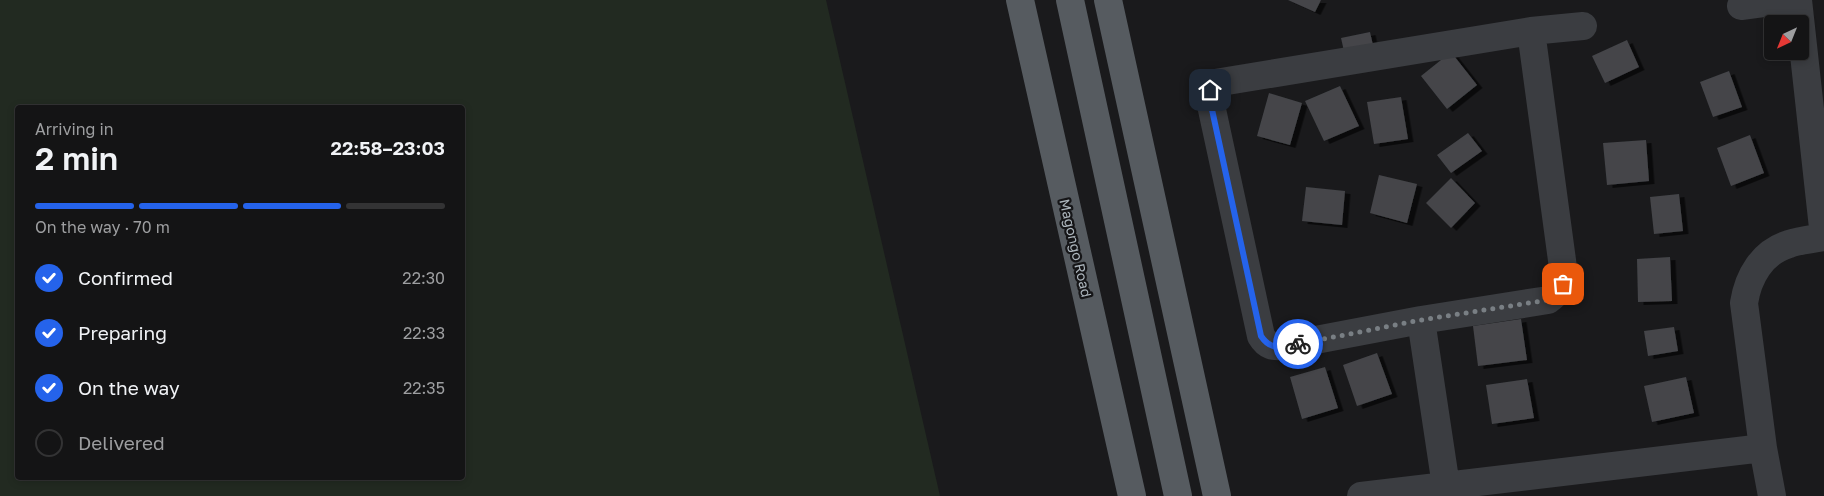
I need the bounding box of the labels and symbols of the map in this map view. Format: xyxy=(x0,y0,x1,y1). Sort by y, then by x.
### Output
north arrow xyxy=(1764,15,1809,60)
pin xyxy=(1189,69,1231,111)
street label: Magongo Road xyxy=(1056,197,1096,299)
pin xyxy=(1542,263,1584,305)
courier xyxy=(1273,319,1323,369)

